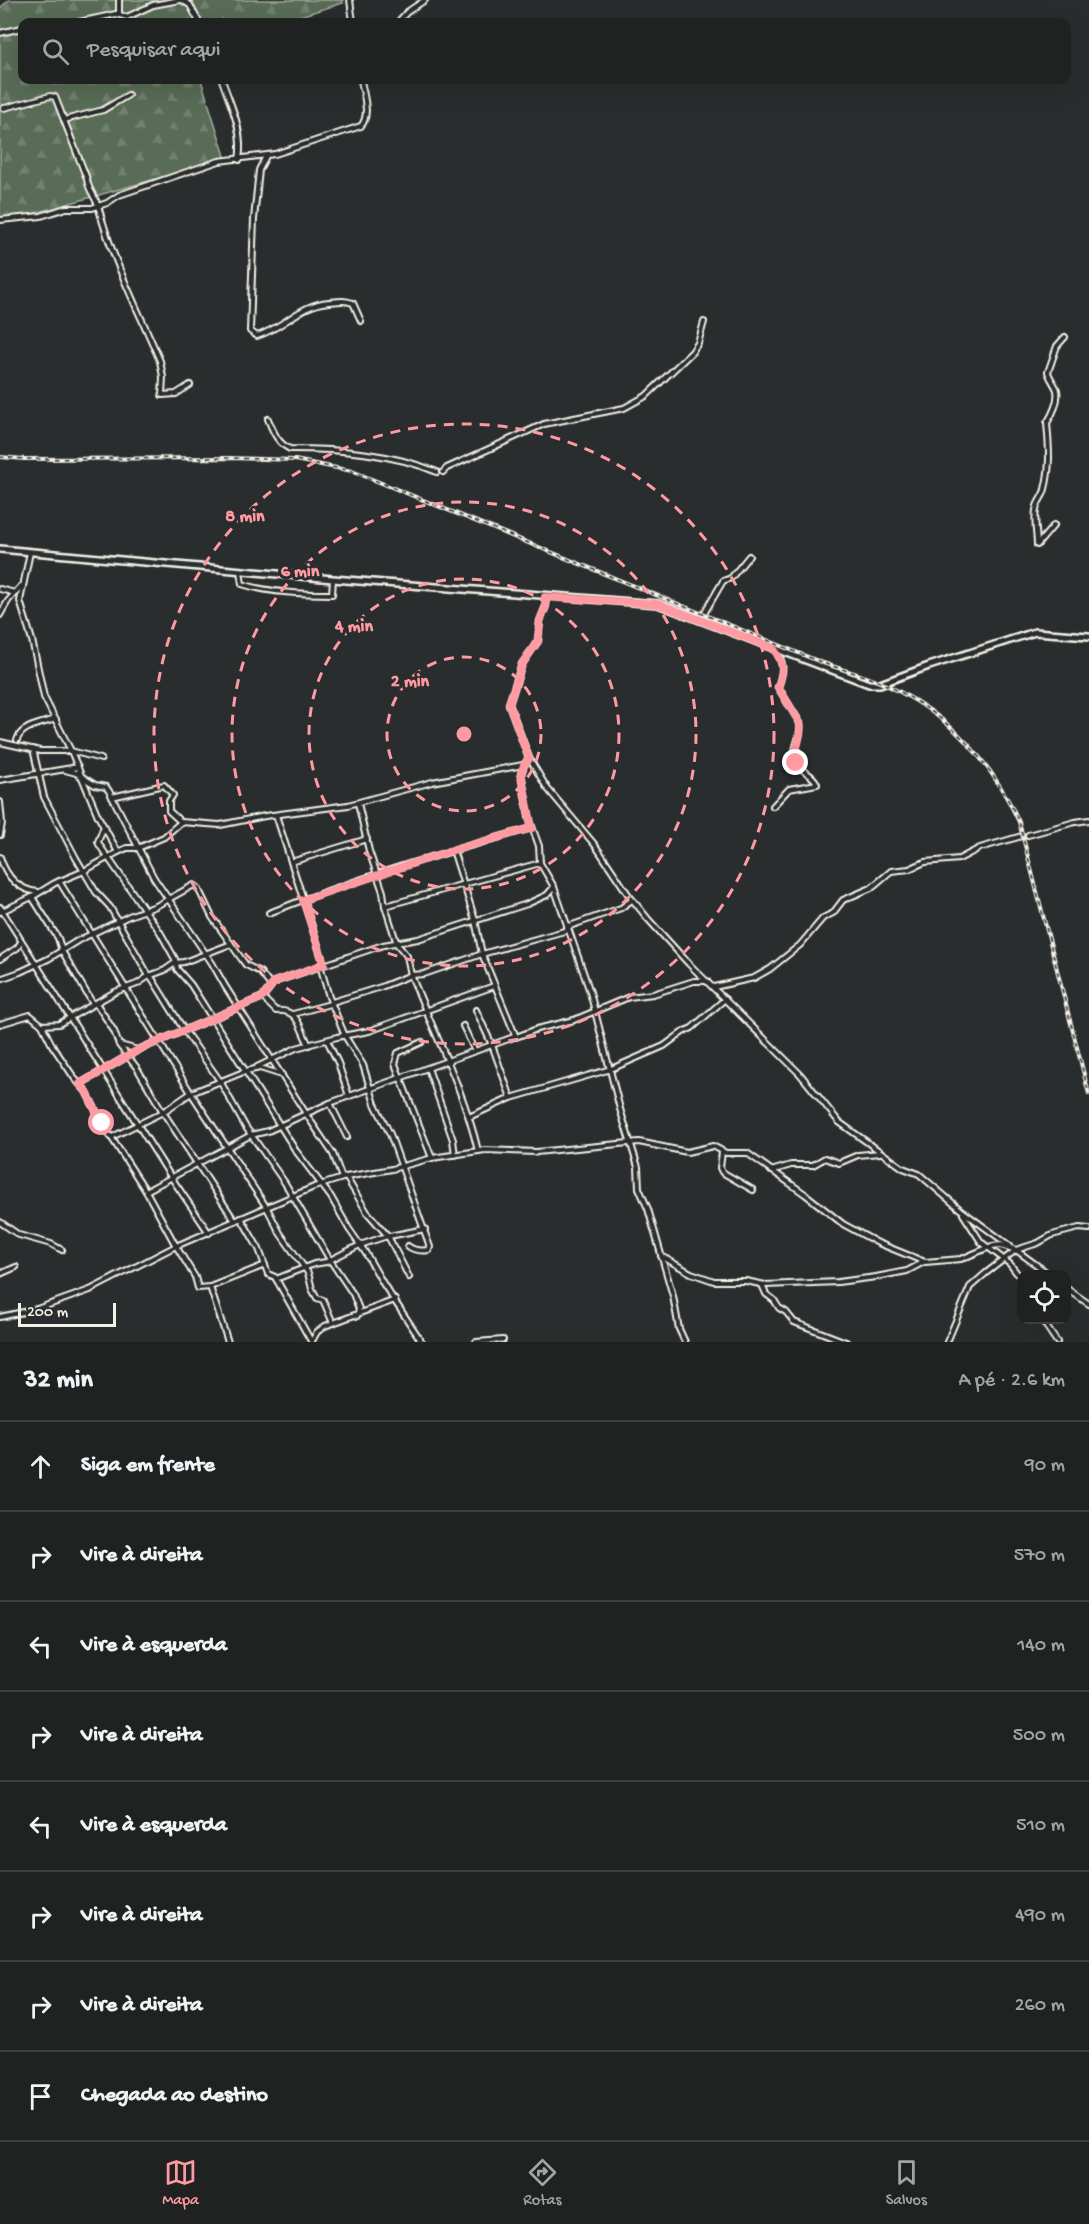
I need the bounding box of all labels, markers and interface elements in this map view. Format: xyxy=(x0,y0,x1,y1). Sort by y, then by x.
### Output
search box xyxy=(18,18,1071,84)
icon: search xyxy=(39,35,72,68)
text: Pesquisar aqui xyxy=(87,38,221,64)
text: 8 min xyxy=(225,507,265,528)
text: 6 min xyxy=(281,562,320,583)
text: 4 min xyxy=(334,617,373,638)
text: 2 min xyxy=(391,672,430,693)
centre of rings xyxy=(454,724,474,744)
route end xyxy=(782,749,808,775)
route start xyxy=(88,1109,114,1135)
map controls xyxy=(1017,1270,1071,1324)
button: locate xyxy=(1017,1270,1071,1324)
scale bar xyxy=(18,1300,116,1328)
text: 200 m xyxy=(27,1304,68,1323)
text: 32 min xyxy=(24,1366,93,1397)
text: A pé · 2.6 km xyxy=(958,1370,1065,1393)
icon: ahead xyxy=(24,1450,57,1483)
text: Siga em frente xyxy=(81,1453,215,1479)
text: 90 m xyxy=(1025,1455,1065,1478)
icon: right xyxy=(24,1540,57,1573)
text: Vire à direita xyxy=(81,1543,203,1569)
text: 570 m xyxy=(1014,1545,1065,1568)
icon: left xyxy=(24,1630,57,1663)
text: Vire à esquerda xyxy=(81,1633,227,1659)
text: 140 m xyxy=(1017,1635,1065,1658)
icon: right xyxy=(24,1720,57,1753)
text: Vire à direita xyxy=(81,1723,203,1749)
text: 500 m xyxy=(1013,1725,1065,1748)
icon: left xyxy=(24,1810,57,1843)
text: Vire à esquerda xyxy=(81,1813,227,1839)
text: 510 m xyxy=(1016,1815,1065,1838)
icon: right xyxy=(24,1900,57,1933)
text: Vire à direita xyxy=(81,1903,203,1929)
text: 490 m xyxy=(1015,1905,1065,1928)
icon: right xyxy=(24,1990,57,2023)
text: Vire à direita xyxy=(81,1993,203,2019)
text: 260 m xyxy=(1015,1995,1065,2018)
icon: arrive xyxy=(24,2080,57,2113)
text: Chegada ao destino xyxy=(81,2083,268,2109)
tab: Mapa xyxy=(162,2156,199,2211)
tab: Rotas xyxy=(523,2156,561,2211)
tab: Salvos xyxy=(886,2156,927,2211)

